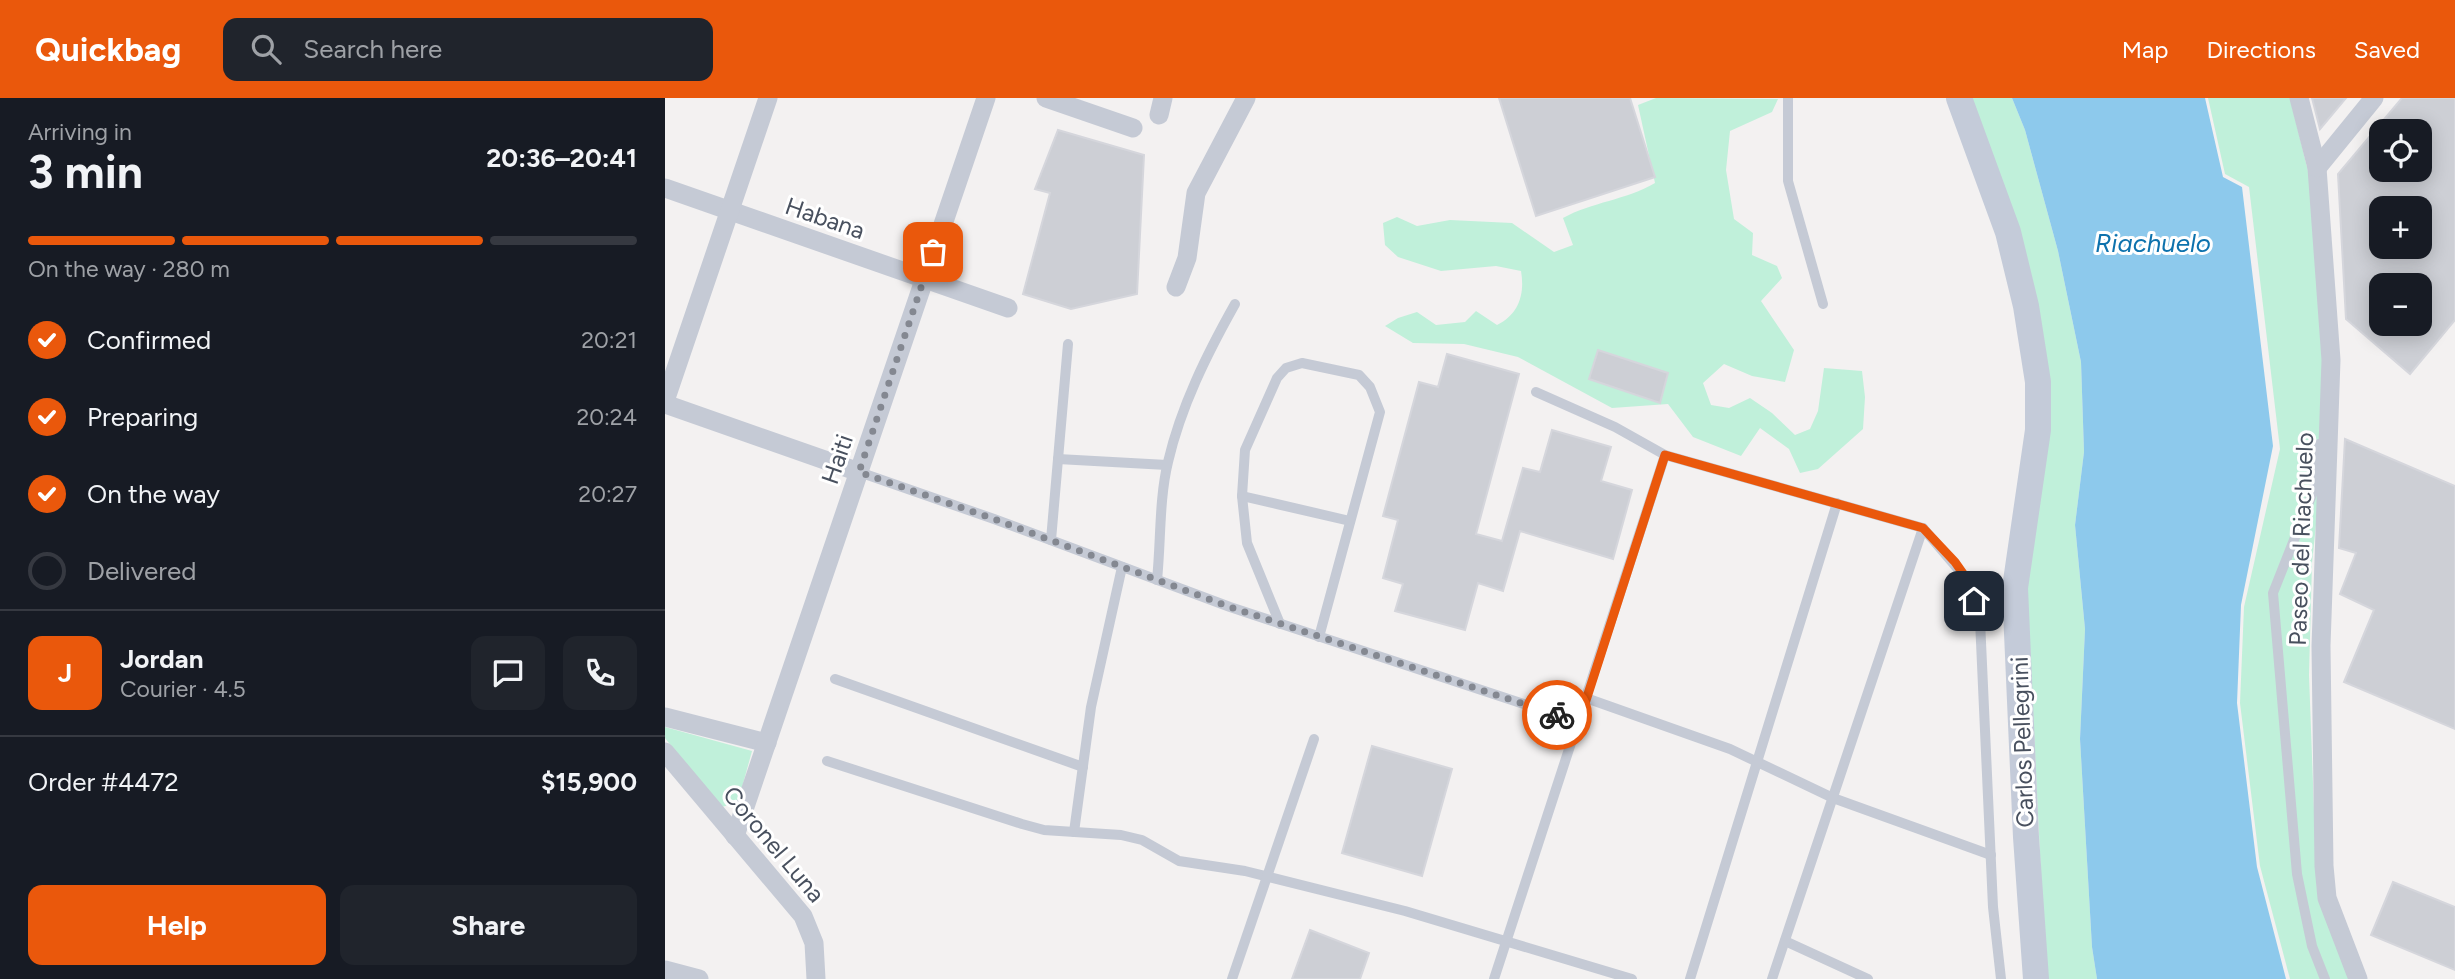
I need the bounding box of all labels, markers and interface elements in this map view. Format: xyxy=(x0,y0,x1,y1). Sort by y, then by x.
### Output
search box xyxy=(223,18,713,81)
text: Quickbag xyxy=(35,30,181,69)
icon: search xyxy=(247,30,285,68)
text: Search here xyxy=(303,33,442,65)
text: Map xyxy=(2122,35,2168,64)
text: Directions xyxy=(2206,35,2316,64)
text: Saved xyxy=(2354,35,2420,64)
text: Arriving in xyxy=(28,118,132,146)
map controls xyxy=(2369,119,2432,336)
button: locate xyxy=(2369,119,2432,182)
text: 20:36–20:41 xyxy=(486,142,637,174)
text: 3 min xyxy=(28,144,143,200)
street label: Habana xyxy=(781,191,869,245)
button: + xyxy=(2369,196,2432,259)
pin xyxy=(903,222,963,282)
water label: Riachuelo xyxy=(2095,227,2211,259)
icon: bag xyxy=(914,233,952,271)
text: On the way · 280 m xyxy=(28,255,230,283)
button: − xyxy=(2369,273,2432,336)
icon: check xyxy=(28,321,66,359)
text: Confirmed xyxy=(87,324,211,356)
text: 20:21 xyxy=(581,326,637,354)
icon: check xyxy=(28,398,66,436)
text: Preparing xyxy=(87,401,198,433)
text: 20:24 xyxy=(576,403,637,431)
street label: Haiti xyxy=(815,430,859,488)
street label: Paseo del Riachuelo xyxy=(2283,432,2319,646)
icon: check xyxy=(28,475,66,513)
text: On the way xyxy=(87,478,220,510)
text: 20:27 xyxy=(578,480,637,508)
text: Delivered xyxy=(87,555,196,587)
pin xyxy=(1944,571,2004,631)
icon: home xyxy=(1955,582,1993,620)
button: chat xyxy=(471,636,545,710)
button: phone xyxy=(563,636,637,710)
text: Jordan xyxy=(120,643,203,675)
street label: Carlos Pellegrini xyxy=(2005,656,2039,828)
text: J xyxy=(58,657,72,689)
text: Courier · 4.5 xyxy=(120,675,246,703)
courier xyxy=(1522,680,1592,750)
icon: bike xyxy=(1538,696,1576,734)
text: Order #4472 xyxy=(28,766,179,798)
text: $15,900 xyxy=(541,766,637,798)
street label: Coronel Luna xyxy=(717,780,831,908)
button: Help xyxy=(28,885,326,965)
button: Share xyxy=(340,885,637,965)

